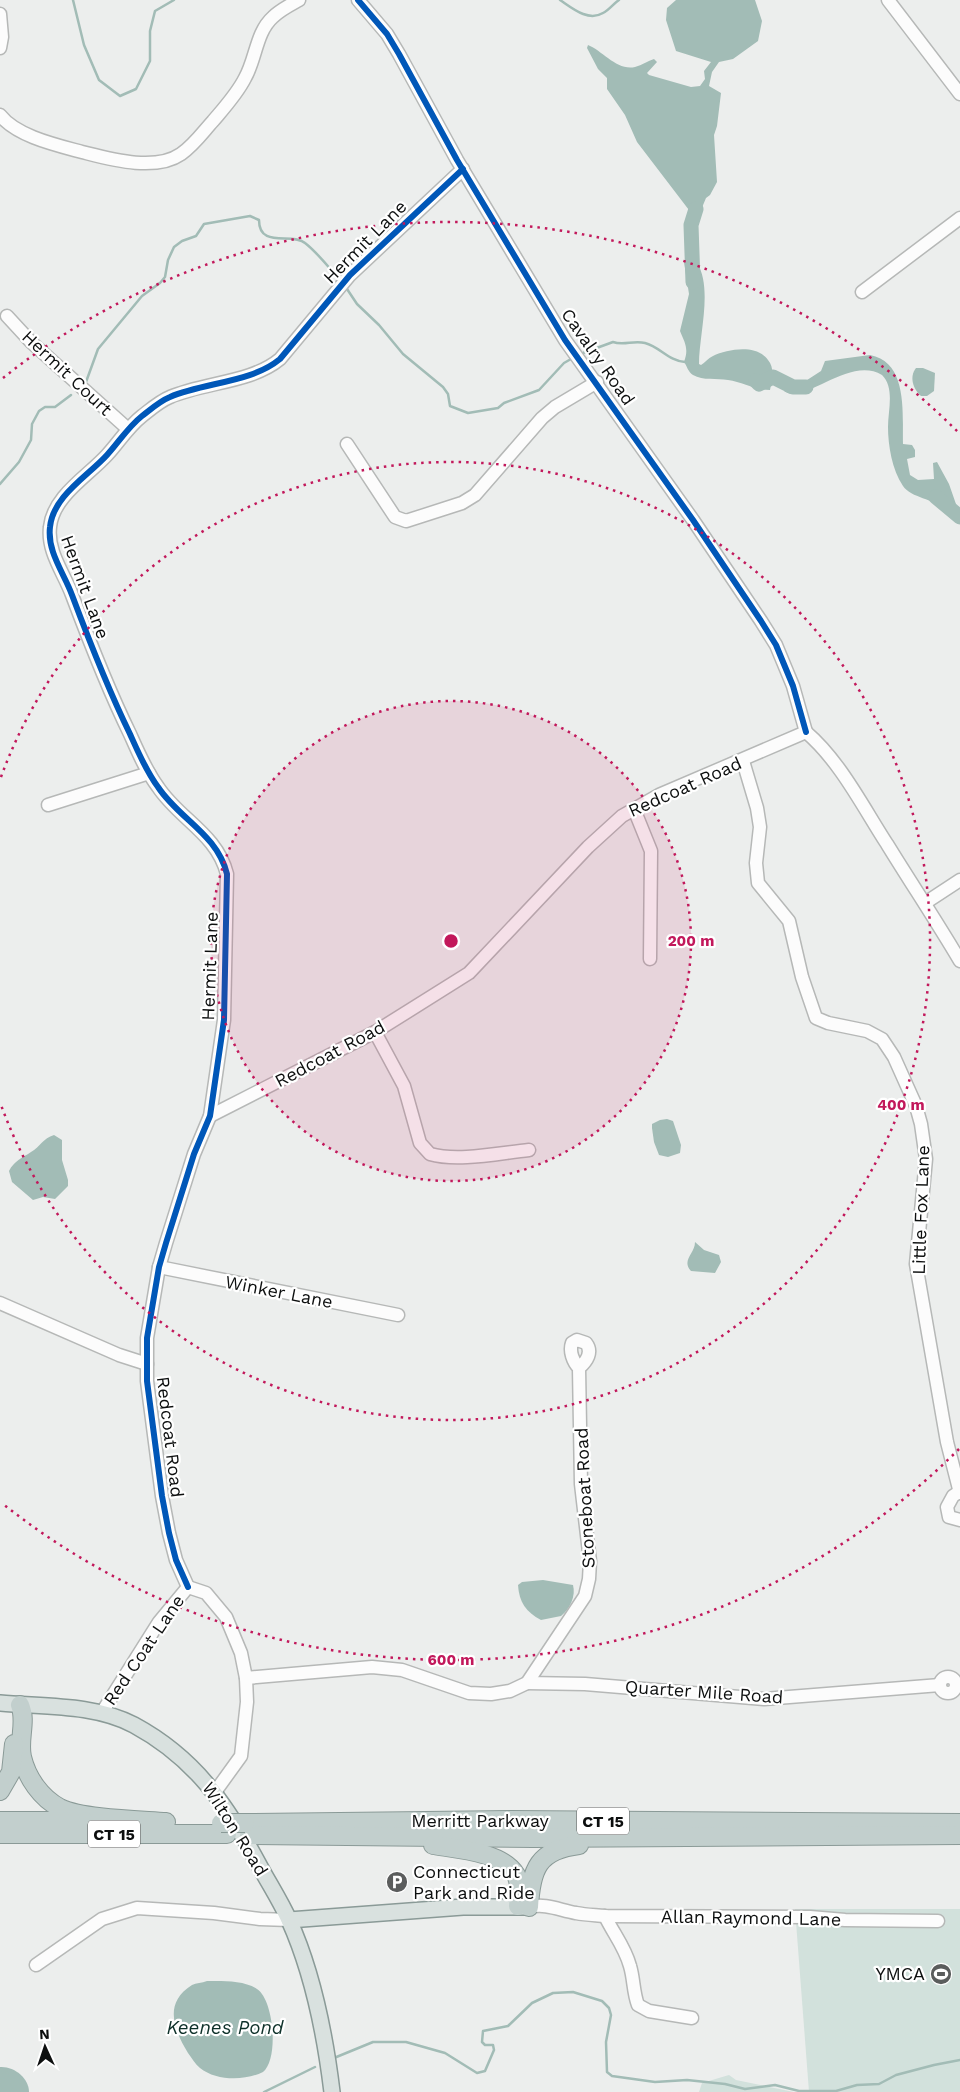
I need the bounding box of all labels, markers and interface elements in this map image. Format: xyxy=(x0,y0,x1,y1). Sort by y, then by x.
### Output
street label: Hermit Lane xyxy=(319,196,411,288)
street label: Cavalry Road xyxy=(557,304,640,409)
street label: Hermit Court xyxy=(18,326,117,420)
street label: Hermit Lane xyxy=(57,532,114,642)
street label: Redcoat Road xyxy=(625,752,745,821)
street label: Hermit Lane xyxy=(197,911,222,1021)
centre of rings xyxy=(442,932,460,950)
text: 200 m xyxy=(668,932,714,950)
street label: Redcoat Road xyxy=(271,1016,388,1091)
text: 400 m xyxy=(877,1096,925,1114)
street label: Little Fox Lane xyxy=(908,1145,933,1275)
street label: Winker Lane xyxy=(224,1271,335,1312)
street label: Redcoat Road xyxy=(153,1375,188,1499)
street label: Stoneboat Road xyxy=(570,1427,599,1569)
street label: Red Coat Lane xyxy=(99,1591,188,1709)
text: 600 m xyxy=(428,1651,474,1669)
street label: Quarter Mile Road xyxy=(624,1675,784,1708)
street label: Wilton Road xyxy=(198,1778,273,1880)
road number: CT 15 xyxy=(577,1808,629,1834)
street label: Merritt Parkway xyxy=(411,1810,550,1831)
road number: CT 15 xyxy=(88,1820,140,1848)
place label: Connecticut Park and Ride xyxy=(413,1861,535,1903)
parking icon: Connecticut Park and Ride xyxy=(385,1870,409,1894)
street label: Allan Raymond Lane xyxy=(661,1905,841,1930)
sports icon: YMCA xyxy=(929,1962,953,1986)
place label: YMCA xyxy=(875,1963,925,1984)
water label: Keenes Pond xyxy=(167,2016,285,2039)
north arrow xyxy=(20,2022,70,2072)
text: N xyxy=(39,2026,50,2042)

